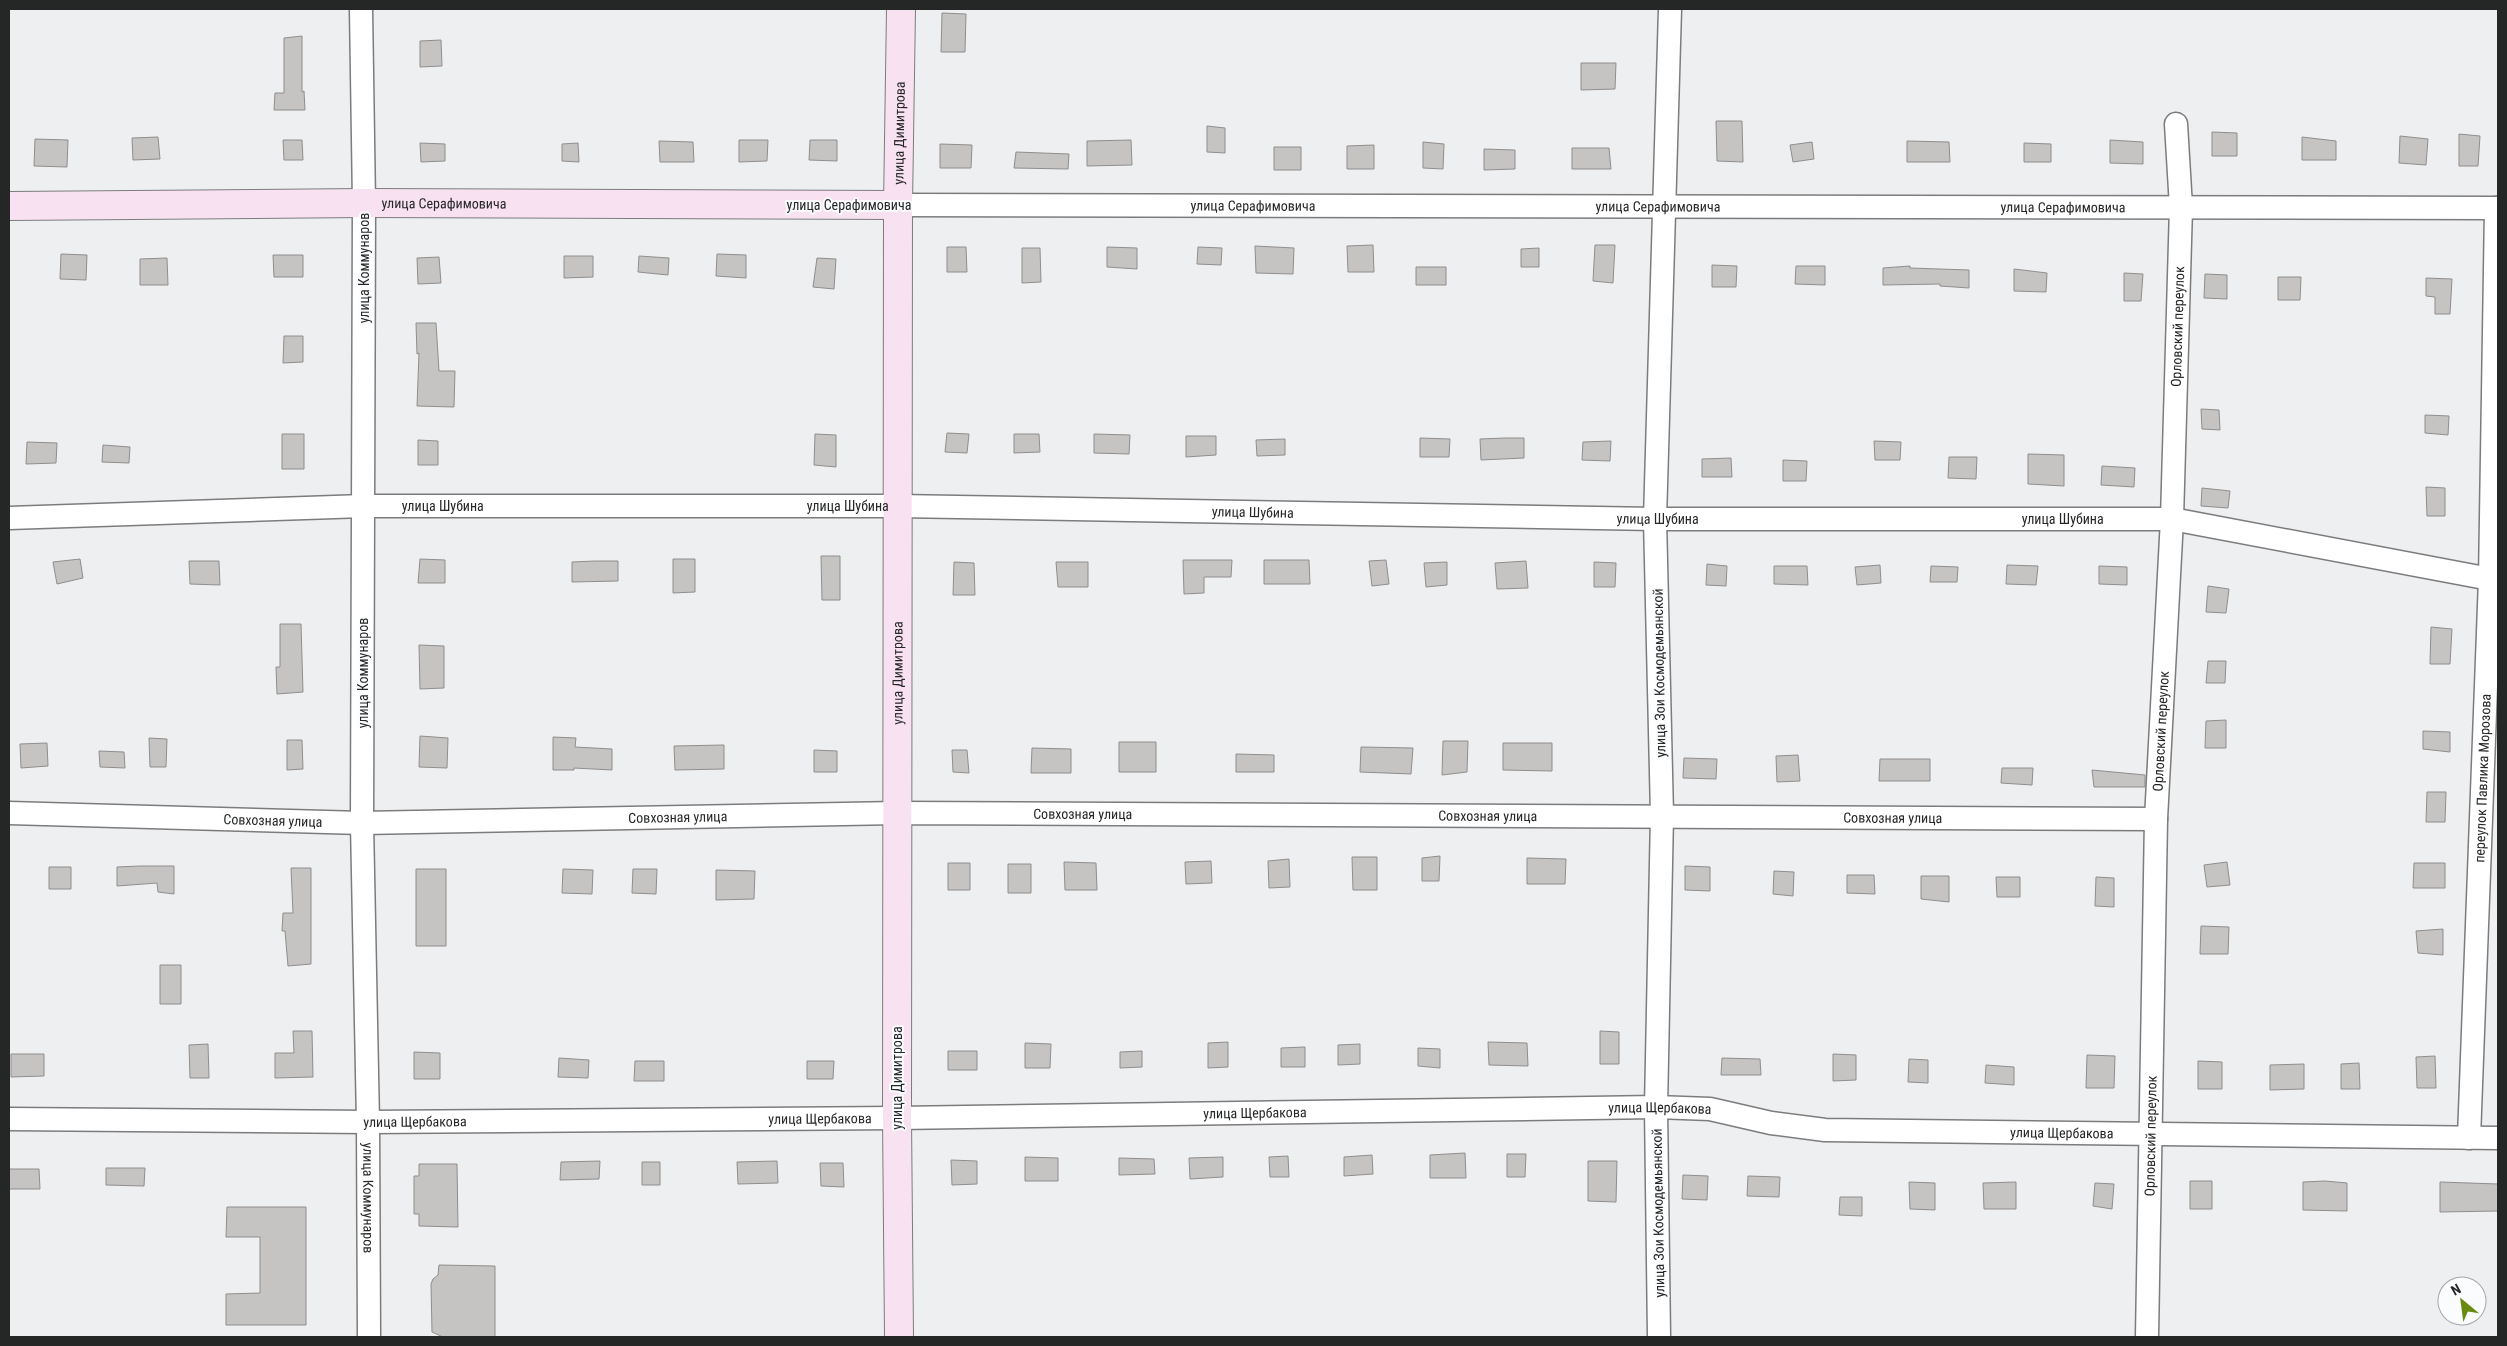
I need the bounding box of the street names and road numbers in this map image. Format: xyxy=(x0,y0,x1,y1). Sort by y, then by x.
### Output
street label: улица Димитрова xyxy=(890,81,908,185)
street label: улица Серафимовича xyxy=(381,195,506,212)
street label: улица Серафимовича xyxy=(787,197,911,213)
street label: улица Серафимовича xyxy=(1191,198,1315,214)
street label: улица Серафимовича xyxy=(1596,198,1720,215)
street label: улица Серафимовича xyxy=(2001,199,2125,215)
street label: улица Коммунаров xyxy=(356,213,372,323)
street label: Орловский переулок xyxy=(2168,266,2187,387)
street label: улица Шубина xyxy=(402,498,484,514)
street label: улица Шубина xyxy=(807,498,889,514)
street label: улица Шубина xyxy=(1212,503,1294,521)
street label: улица Шубина xyxy=(1617,510,1699,527)
street label: улица Шубина xyxy=(2022,511,2104,527)
street label: улица Зои Космодемьянской xyxy=(1650,588,1668,758)
street label: улица Коммунаров xyxy=(355,618,371,728)
street label: улица Димитрова xyxy=(889,621,906,725)
street label: Орловский переулок xyxy=(2149,670,2172,792)
street label: переулок Павлика Морозова xyxy=(2471,694,2494,863)
street label: Совхозная улица xyxy=(1033,806,1132,822)
street label: Совхозная улица xyxy=(628,808,727,826)
street label: Совхозная улица xyxy=(1438,808,1537,824)
street label: Совхозная улица xyxy=(1843,810,1942,826)
street label: Совхозная улица xyxy=(223,811,323,830)
street label: улица Димитрова xyxy=(889,1026,905,1130)
street label: Орловский переулок xyxy=(2141,1075,2160,1197)
street label: улица Щербакова xyxy=(1608,1099,1712,1117)
street label: улица Щербакова xyxy=(1203,1104,1307,1122)
street label: улица Щербакова xyxy=(768,1110,872,1127)
street label: улица Щербакова xyxy=(363,1113,467,1130)
street label: улица Щербакова xyxy=(2010,1124,2114,1141)
street label: улица Зои Космодемьянской xyxy=(1649,1128,1667,1298)
street label: улица Коммунаров xyxy=(360,1143,377,1253)

